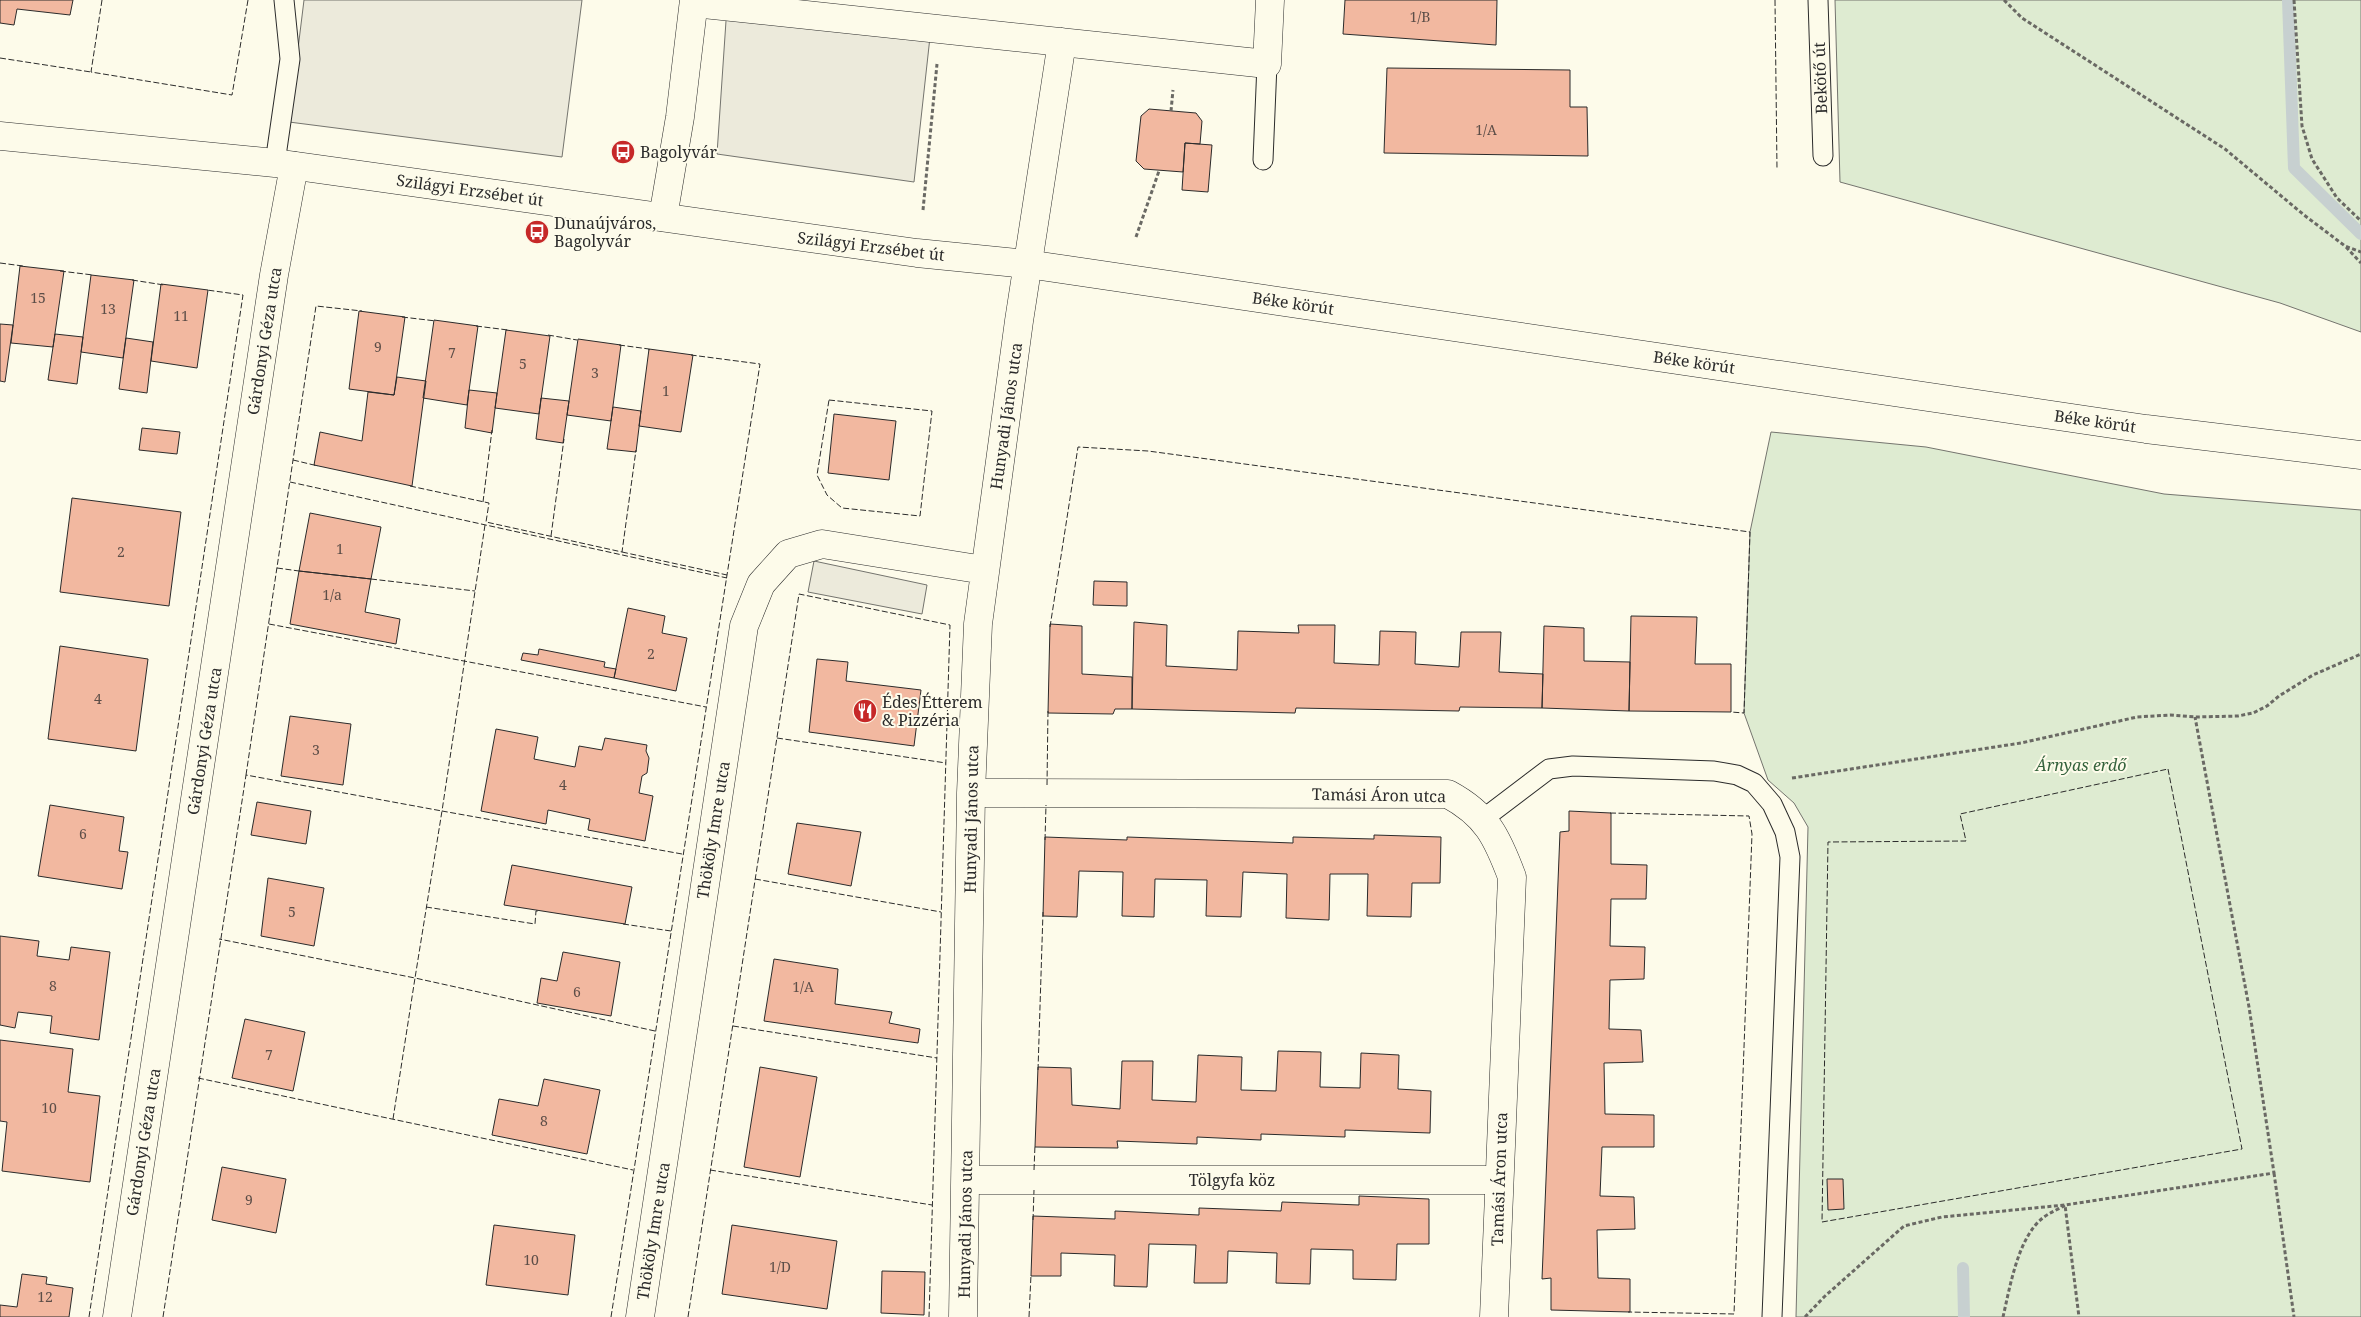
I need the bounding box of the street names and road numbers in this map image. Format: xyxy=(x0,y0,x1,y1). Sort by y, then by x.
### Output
street label: Bekötő út xyxy=(1808,41,1832,114)
street label: Szilágyi Erzsébet út xyxy=(395,169,545,211)
street label: Szilágyi Erzsébet út xyxy=(796,226,946,266)
street label: Gárdonyi Géza utca xyxy=(241,266,287,416)
street label: Béke körút xyxy=(1251,286,1336,320)
street label: Hunyadi János utca xyxy=(985,341,1027,491)
street label: Béke körút xyxy=(1652,345,1737,379)
street label: Béke körút xyxy=(2053,404,2138,438)
street label: Gárdonyi Géza utca xyxy=(181,666,227,816)
street label: Hunyadi János utca xyxy=(959,745,983,893)
street label: Thököly Imre utca xyxy=(691,759,735,901)
street label: Tamási Áron utca xyxy=(1312,783,1446,807)
street label: Gárdonyi Géza utca xyxy=(120,1067,166,1217)
street label: Tamási Áron utca xyxy=(1486,1112,1512,1246)
street label: Hunyadi János utca xyxy=(953,1150,977,1298)
street label: Thököly Imre utca xyxy=(631,1160,675,1302)
street label: Tölgyfa köz xyxy=(1189,1169,1275,1191)

